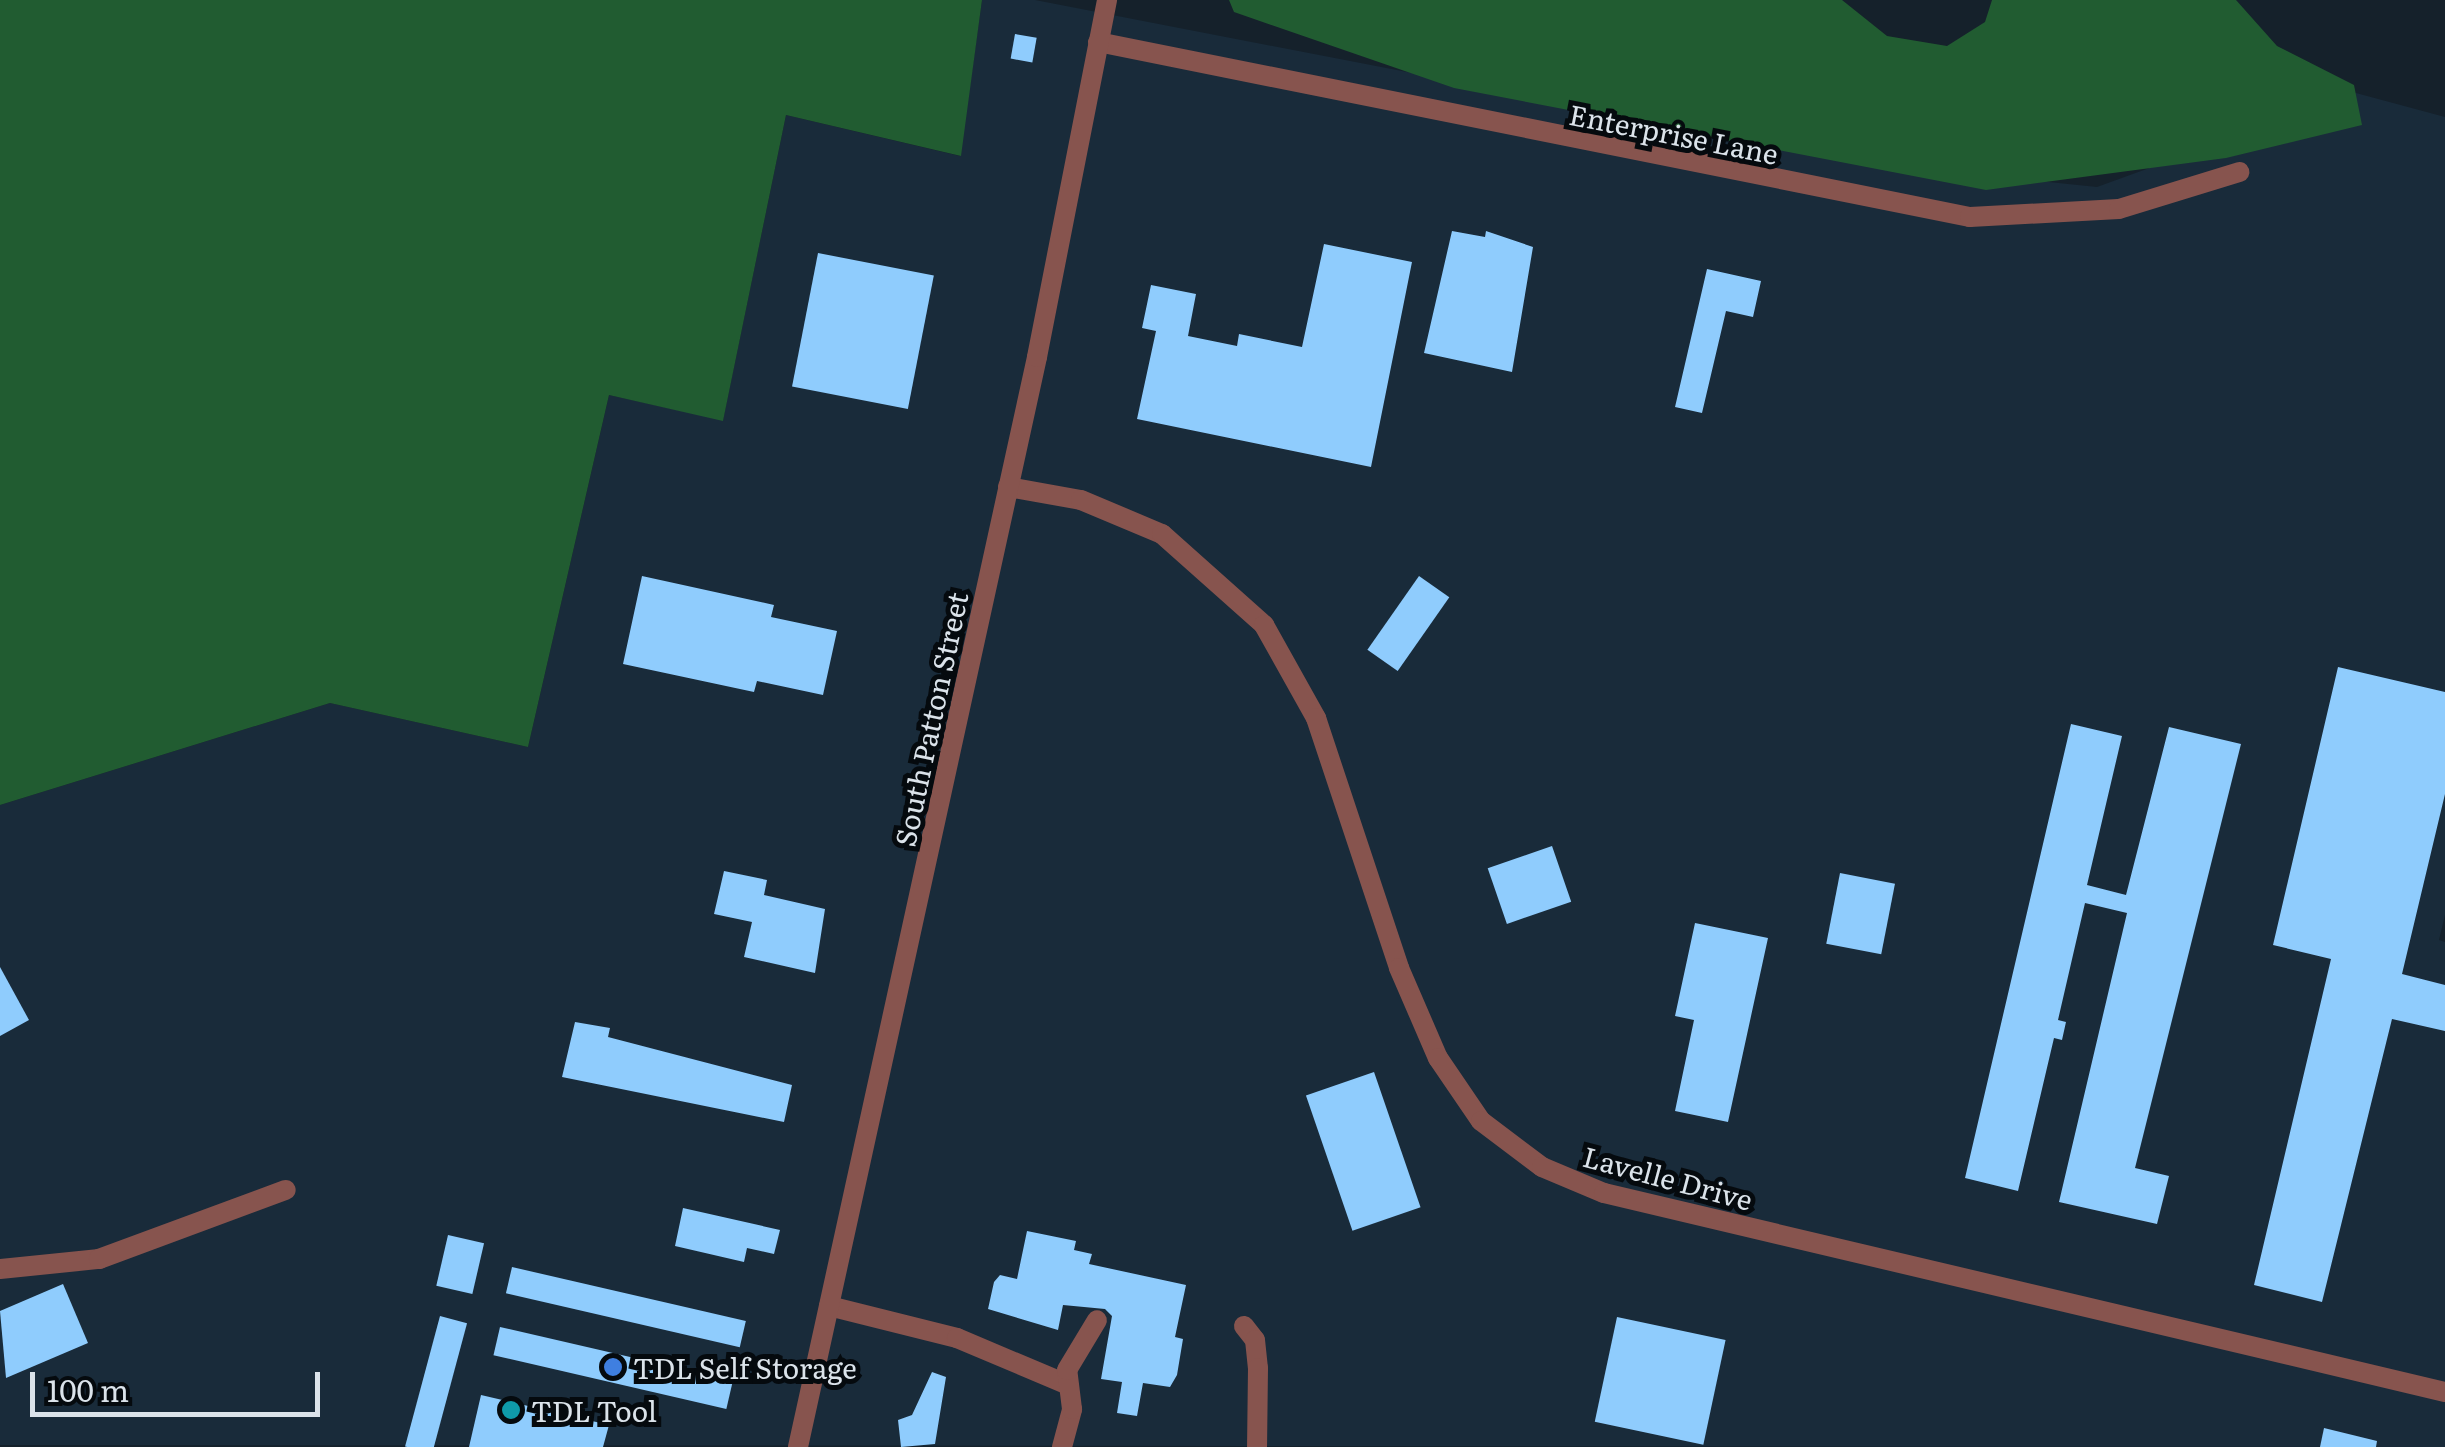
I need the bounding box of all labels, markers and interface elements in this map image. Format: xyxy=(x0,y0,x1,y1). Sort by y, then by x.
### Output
street label: Enterprise Lane xyxy=(1567,96,1781,170)
street label: South Patton Street xyxy=(887,589,973,849)
street label: Lavelle Drive xyxy=(1580,1138,1756,1216)
place label: TDL Self Storage xyxy=(633,1350,857,1384)
scale bar xyxy=(35,1352,325,1414)
marker: TDL Self Storage xyxy=(602,1356,624,1378)
text: 100 m xyxy=(47,1367,129,1411)
place label: TDL Tool xyxy=(531,1393,657,1427)
marker: TDL Tool xyxy=(500,1399,522,1421)

